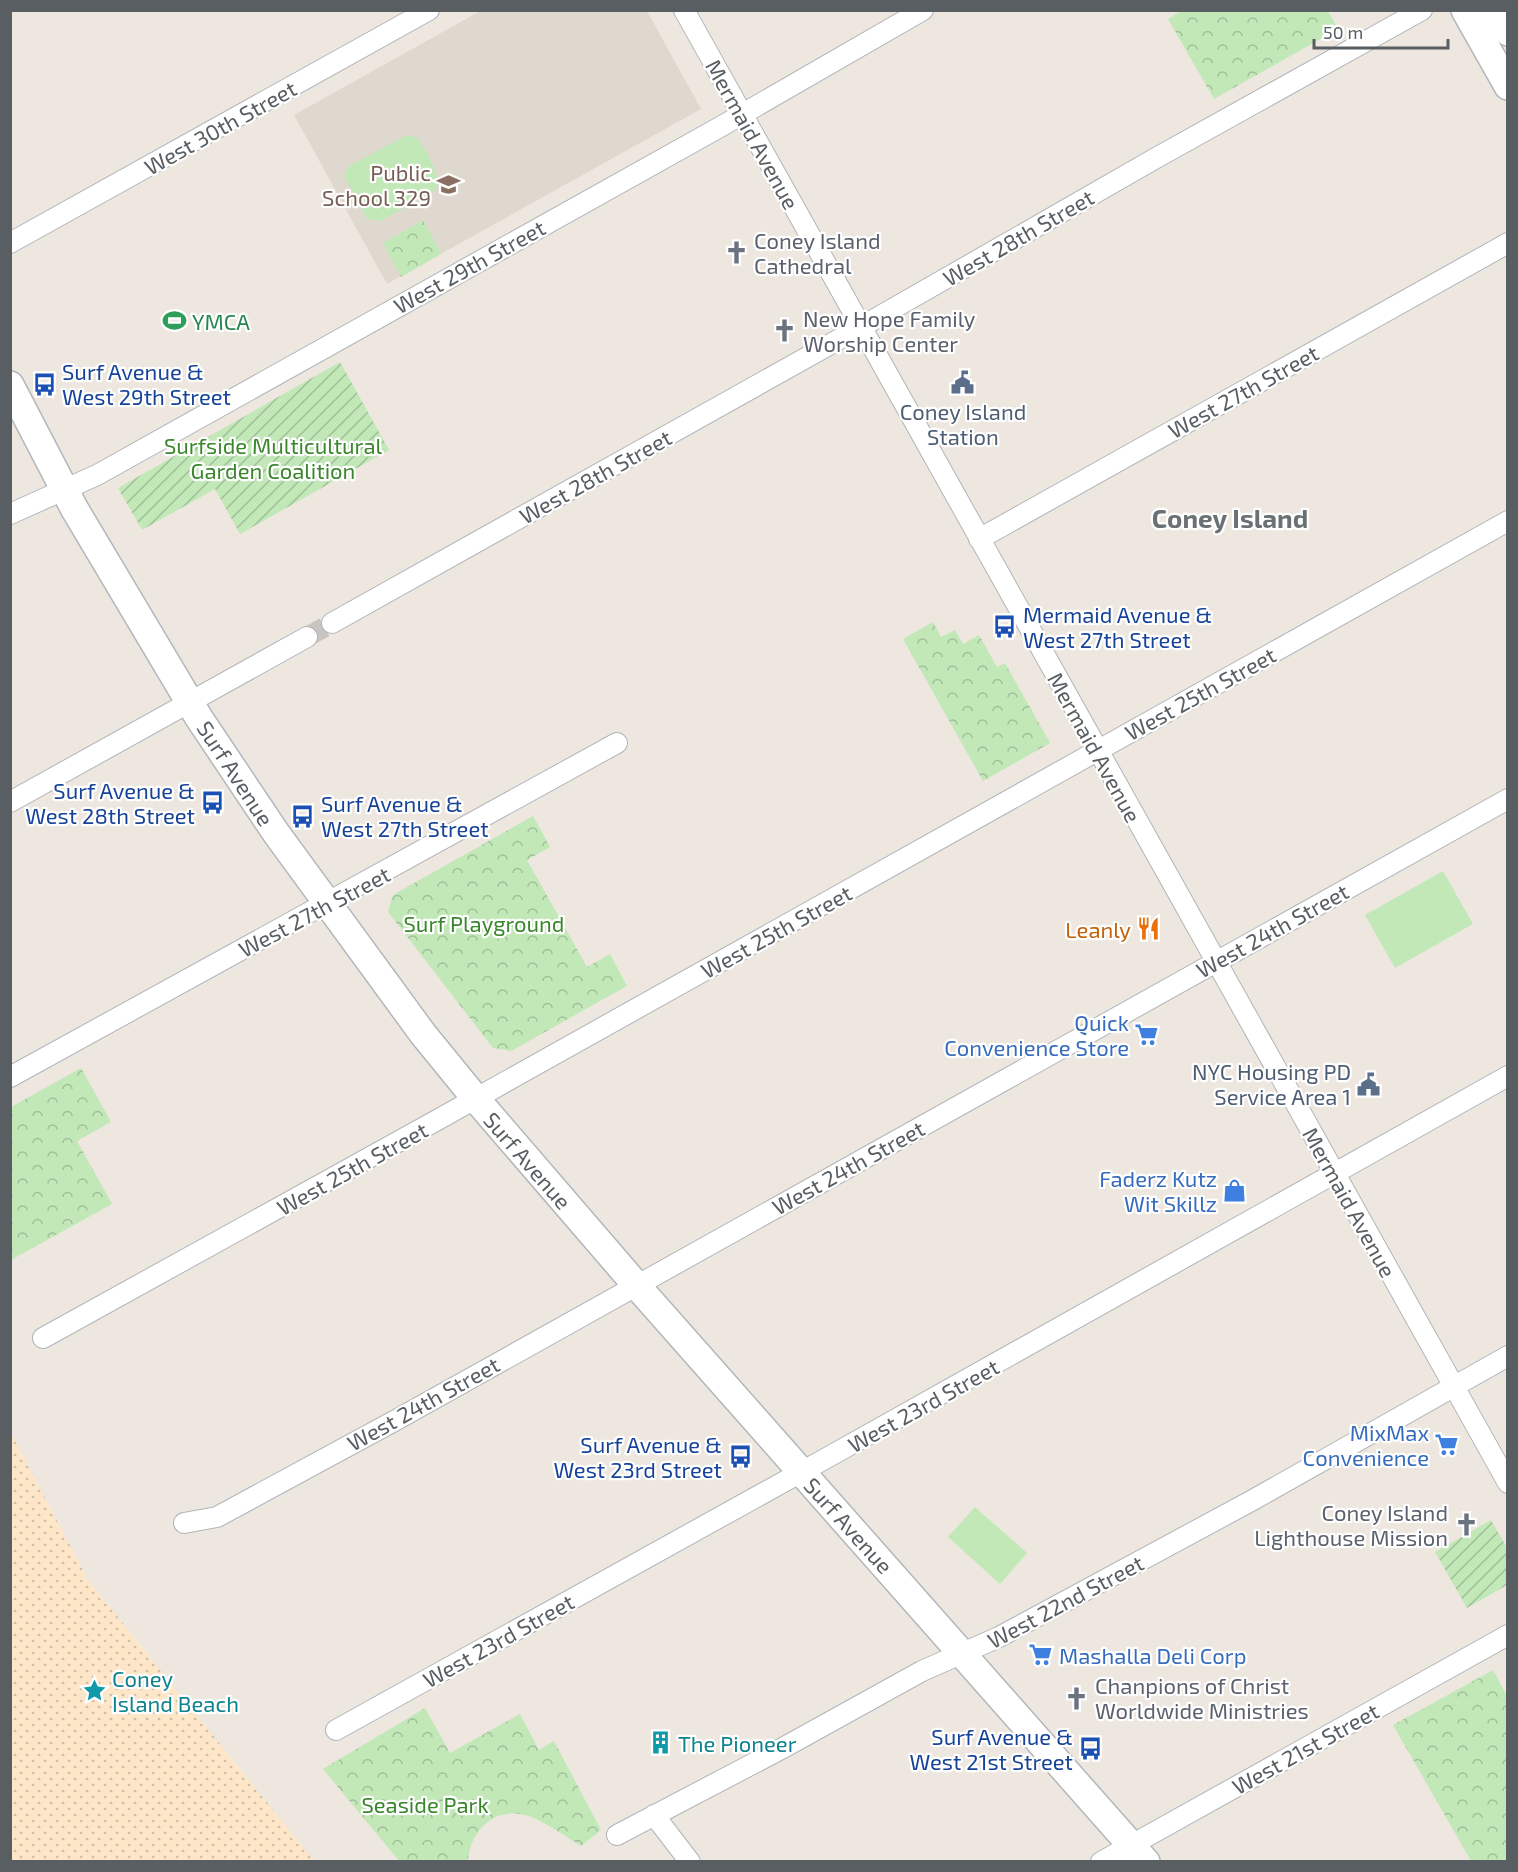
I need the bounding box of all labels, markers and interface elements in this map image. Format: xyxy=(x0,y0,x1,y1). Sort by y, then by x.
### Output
scale bar xyxy=(1314,12,1448,50)
text: 50 m xyxy=(1323,21,1363,43)
street label: Mermaid Avenue xyxy=(701,54,805,214)
street label: West 30th Street xyxy=(140,75,300,179)
place label: Public School 329 xyxy=(322,159,431,210)
school or university icon: Public School 329 xyxy=(436,172,462,198)
street label: West 28th Street xyxy=(938,183,1098,291)
street label: West 29th Street xyxy=(389,214,549,318)
place label: Coney Island Cathedral xyxy=(754,227,881,278)
church icon: Coney Island Cathedral xyxy=(723,240,749,266)
place label: New Hope Family Worship Center xyxy=(803,305,976,356)
sports icon: YMCA xyxy=(161,308,187,334)
place label: YMCA xyxy=(192,308,250,334)
church icon: New Hope Family Worship Center xyxy=(772,318,798,344)
street label: West 27th Street xyxy=(1163,339,1323,443)
place label: Surf Avenue & West 29th Street xyxy=(62,358,231,409)
public building icon: Coney Island Station xyxy=(950,369,976,395)
bus stop icon: Surf Avenue & West 29th Street xyxy=(31,371,57,397)
place label: Coney Island Station xyxy=(900,398,1026,449)
street label: West 28th Street xyxy=(514,424,676,528)
park label: Surfside Multicultural Garden Coalition xyxy=(164,432,383,483)
district label: Coney Island xyxy=(1152,502,1308,534)
place label: Mermaid Avenue & West 27th Street xyxy=(1023,601,1212,652)
bus stop icon: Mermaid Avenue & West 27th Street xyxy=(992,614,1018,640)
street label: West 25th Street xyxy=(1120,641,1280,745)
street label: Mermaid Avenue xyxy=(1043,667,1147,827)
street label: Surf Avenue xyxy=(192,716,280,830)
place label: Surf Avenue & West 28th Street xyxy=(25,777,195,828)
bus stop icon: Surf Avenue & West 28th Street xyxy=(200,790,226,816)
place label: Surf Avenue & West 27th Street xyxy=(321,790,489,841)
bus stop icon: Surf Avenue & West 27th Street xyxy=(290,803,316,829)
street label: West 27th Street xyxy=(234,860,394,962)
street label: West 24th Street xyxy=(1191,877,1353,983)
street label: West 25th Street xyxy=(696,879,856,983)
park label: Surf Playground xyxy=(404,910,564,936)
place label: Leanly xyxy=(1065,916,1131,942)
restaurant icon: Leanly xyxy=(1136,916,1162,942)
place label: Quick Convenience Store xyxy=(944,1009,1129,1060)
supermarket icon: Quick Convenience Store xyxy=(1134,1022,1160,1048)
place label: NYC Housing PD Service Area 1 xyxy=(1192,1058,1351,1109)
public building icon: NYC Housing PD Service Area 1 xyxy=(1356,1071,1382,1097)
street label: Surf Avenue xyxy=(479,1106,577,1214)
street label: West 24th Street xyxy=(767,1114,929,1220)
street label: West 25th Street xyxy=(272,1116,432,1220)
street label: Mermaid Avenue xyxy=(1298,1122,1402,1282)
place label: Faderz Kutz Wit Skillz xyxy=(1099,1165,1217,1216)
shop icon: Faderz Kutz Wit Skillz xyxy=(1222,1178,1248,1204)
street label: West 24th Street xyxy=(342,1350,504,1456)
street label: West 23rd Street xyxy=(843,1353,1003,1457)
place label: MixMax Convenience xyxy=(1303,1419,1429,1470)
place label: Surf Avenue & West 23rd Street xyxy=(553,1431,722,1482)
supermarket icon: MixMax Convenience xyxy=(1434,1432,1460,1458)
bus stop icon: Surf Avenue & West 23rd Street xyxy=(727,1444,753,1470)
street label: Surf Avenue xyxy=(799,1472,899,1578)
place label: Coney Island Lighthouse Mission xyxy=(1254,1499,1448,1550)
church icon: Coney Island Lighthouse Mission xyxy=(1453,1512,1479,1538)
street label: West 22nd Street xyxy=(983,1549,1147,1653)
street label: West 23rd Street xyxy=(418,1588,578,1692)
supermarket icon: Mashalla Deli Corp xyxy=(1028,1642,1054,1668)
place label: Mashalla Deli Corp xyxy=(1059,1642,1246,1668)
place label: Coney Island Beach xyxy=(112,1665,239,1716)
place label: Chanpions of Christ Worldwide Ministries xyxy=(1095,1672,1309,1723)
place icon: Coney Island Beach xyxy=(81,1678,107,1704)
church icon: Chanpions of Christ Worldwide Ministries xyxy=(1064,1685,1090,1711)
street label: West 21st Street xyxy=(1227,1697,1383,1799)
place label: Surf Avenue & West 21st Street xyxy=(910,1723,1073,1774)
building icon: The Pioneer xyxy=(647,1730,673,1756)
place label: The Pioneer xyxy=(678,1730,797,1756)
bus stop icon: Surf Avenue & West 21st Street xyxy=(1078,1736,1104,1762)
park label: Seaside Park xyxy=(361,1791,489,1817)

